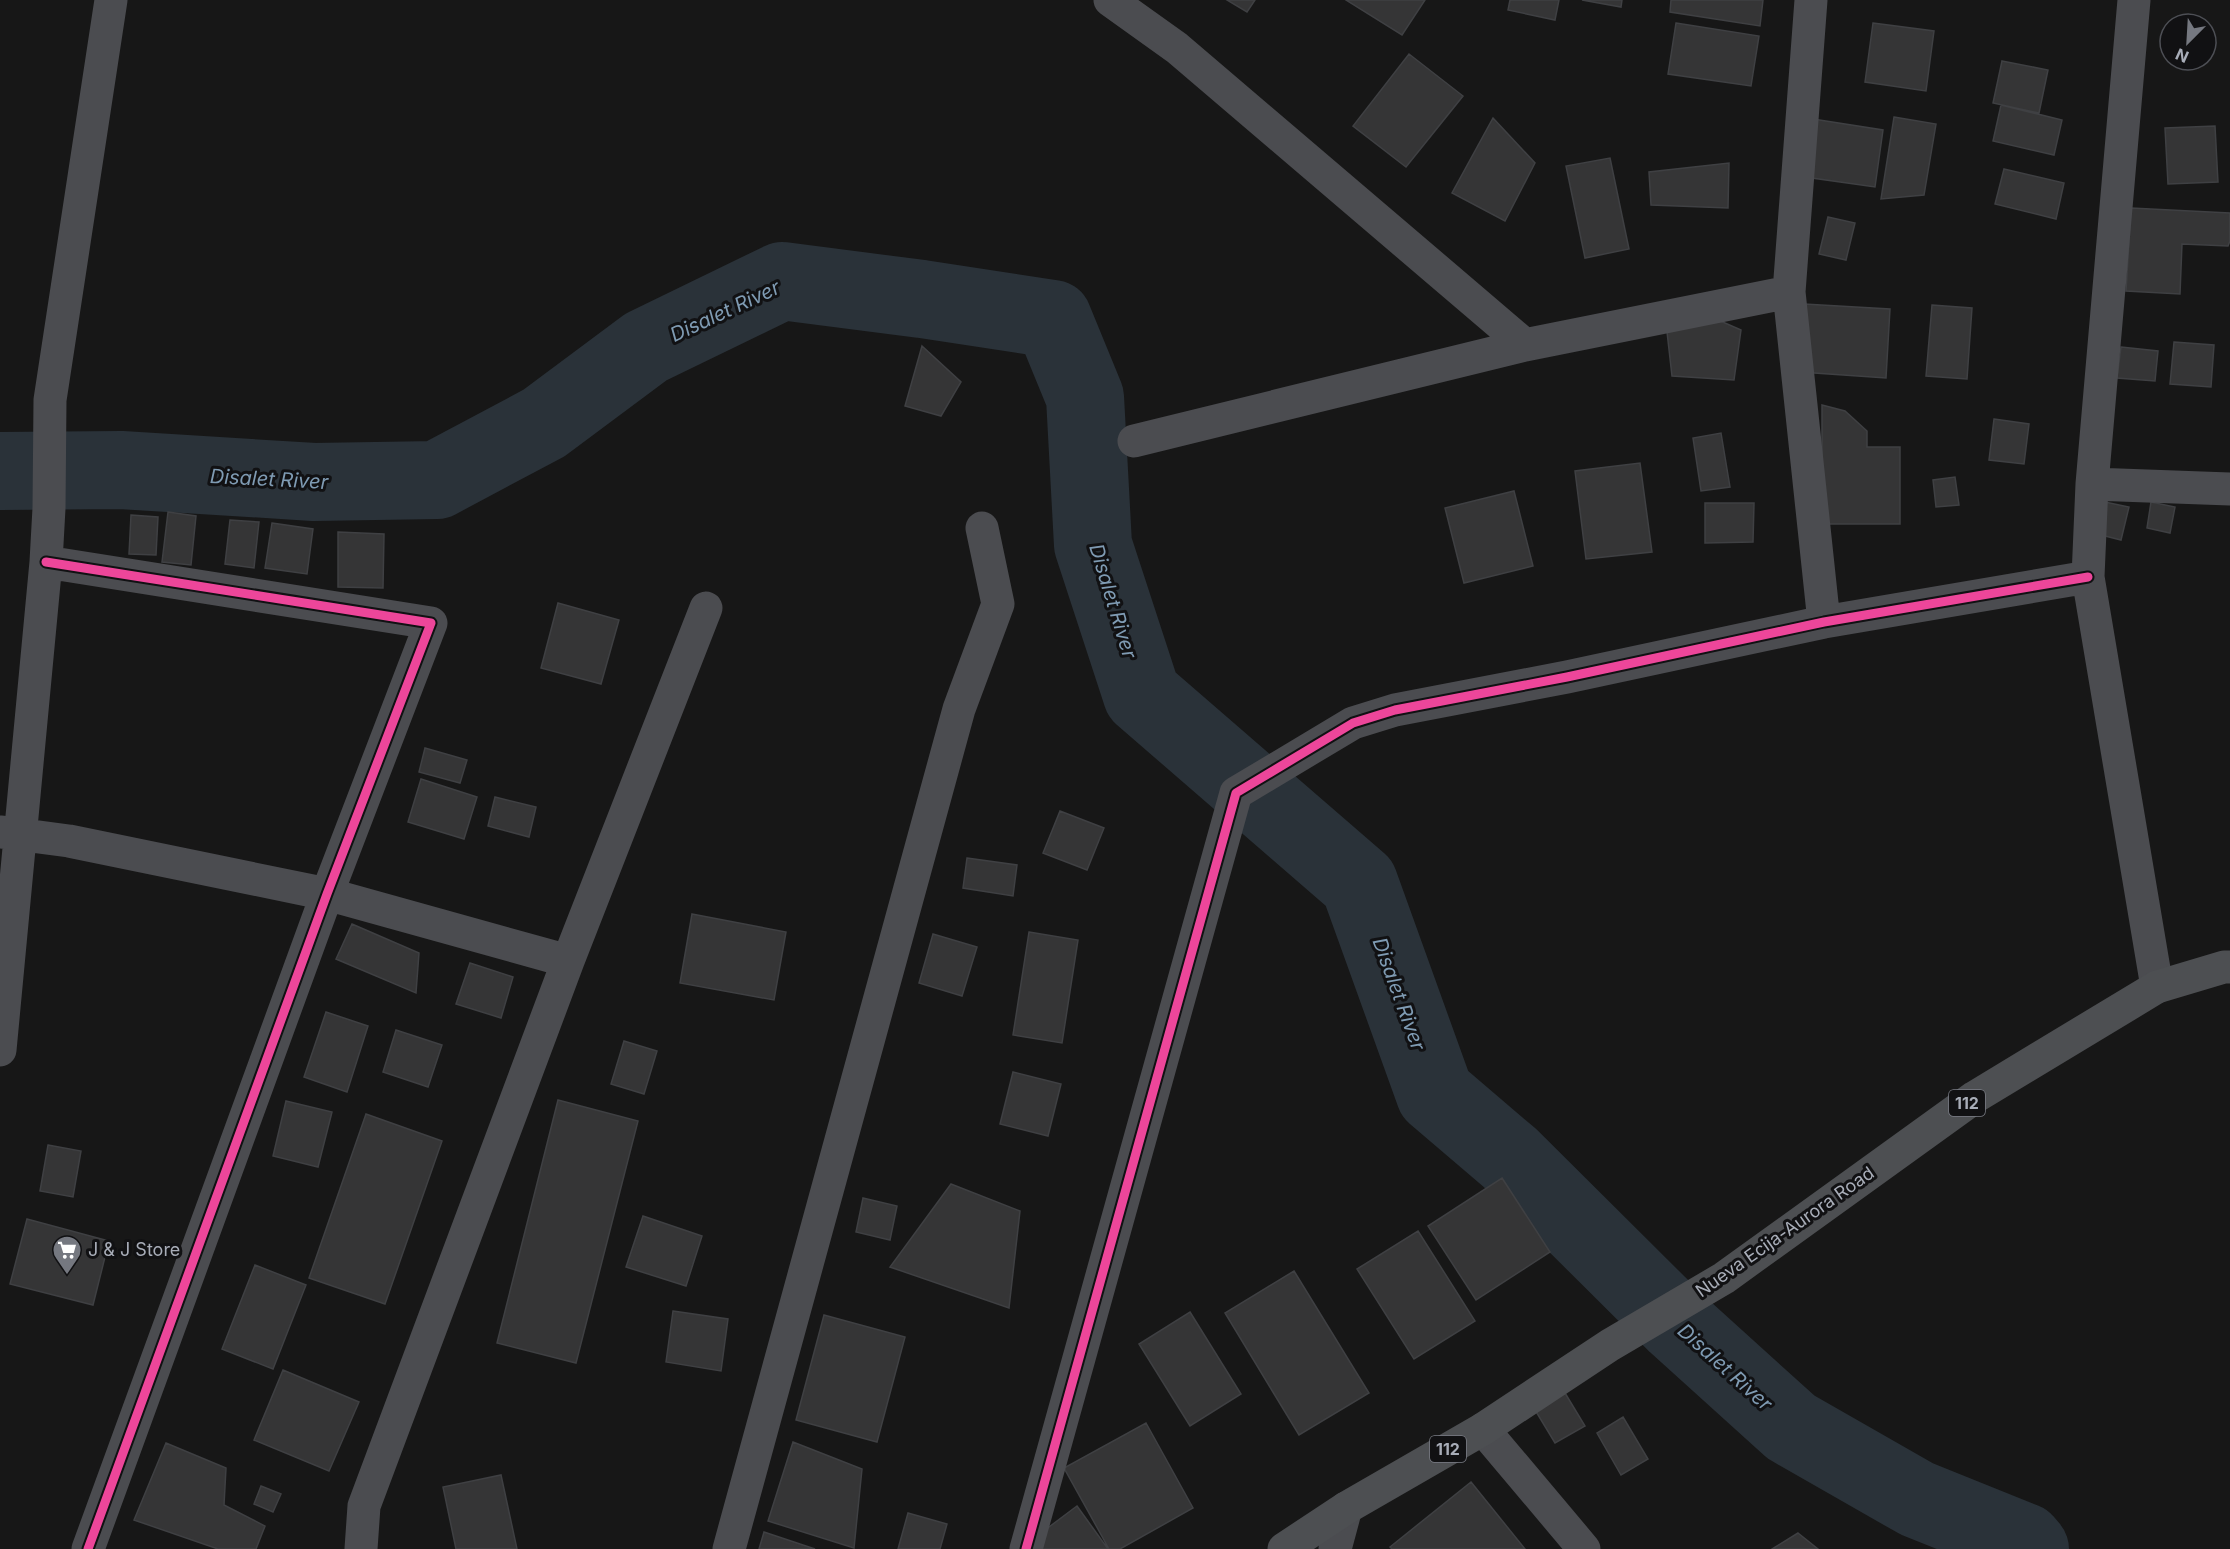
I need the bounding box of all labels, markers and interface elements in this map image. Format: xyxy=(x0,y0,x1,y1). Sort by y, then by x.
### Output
north arrow xyxy=(2158,12,2218,72)
text: N xyxy=(2172,44,2192,67)
water label: Disalet River xyxy=(666,275,784,347)
water label: Disalet River xyxy=(209,464,329,494)
water label: Disalet River xyxy=(1084,541,1142,661)
water label: Disalet River xyxy=(1367,934,1431,1054)
road number: 112 xyxy=(1949,1090,1985,1116)
street label: Nueva Ecija-Aurora Road xyxy=(1692,1162,1878,1301)
supermarket icon: J & J Store xyxy=(51,1234,83,1276)
place label: J & J Store xyxy=(88,1239,180,1260)
water label: Disalet River xyxy=(1673,1319,1777,1416)
road number: 112 xyxy=(1430,1436,1466,1462)

